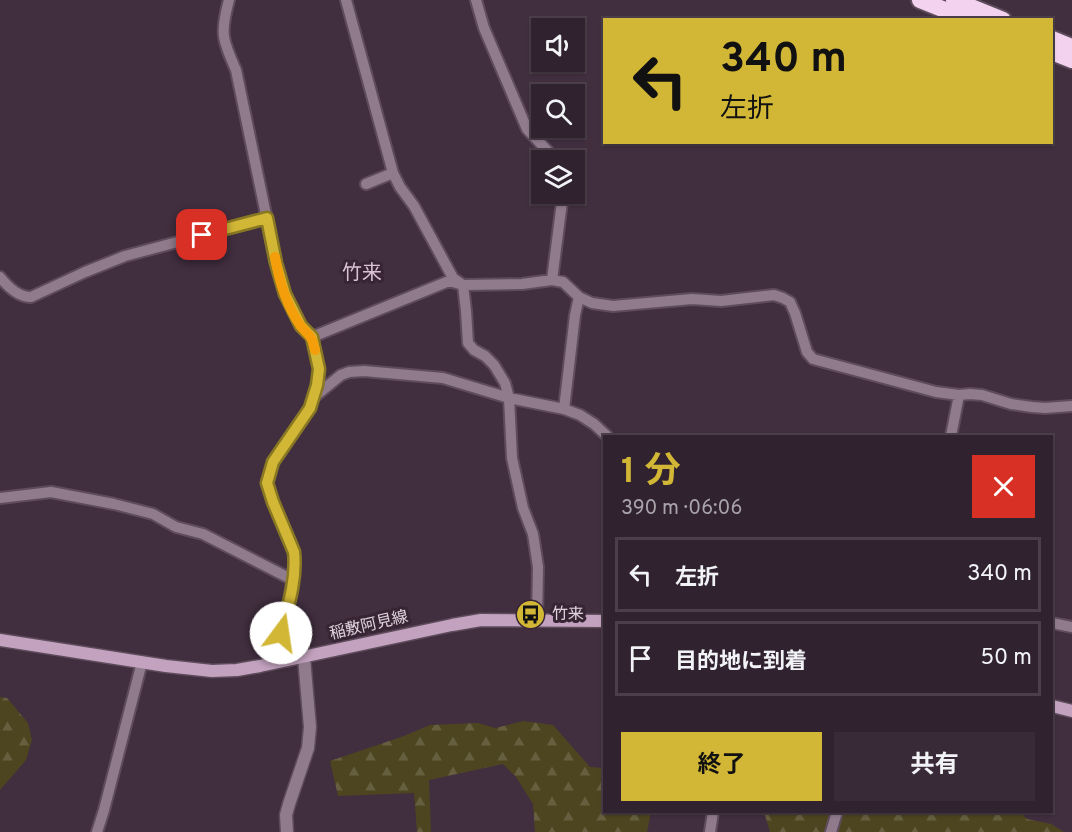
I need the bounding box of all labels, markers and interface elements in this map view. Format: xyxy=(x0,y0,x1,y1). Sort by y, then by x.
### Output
map controls xyxy=(531,18,585,204)
button: sound xyxy=(531,18,585,72)
text: 340 m xyxy=(720,34,847,87)
icon: left xyxy=(621,42,699,120)
button: search xyxy=(531,84,585,138)
text: 左折 xyxy=(720,93,774,127)
button: layers xyxy=(531,150,585,204)
pin xyxy=(176,209,227,260)
icon: arrive xyxy=(185,218,218,251)
district label: 竹来 xyxy=(342,261,382,287)
text: 1 分 xyxy=(621,450,680,496)
button: close xyxy=(972,455,1035,518)
text: 390 m · 06:06 xyxy=(621,496,742,522)
icon: left xyxy=(624,558,657,591)
text: 340 m xyxy=(967,561,1032,588)
text: 左折 xyxy=(675,565,719,592)
bus stop icon: 竹来 xyxy=(515,599,547,631)
position arrow xyxy=(249,601,313,665)
place label: 竹来 xyxy=(552,605,584,625)
street label: 稲敷阿見線 xyxy=(328,607,410,645)
icon: arrive xyxy=(624,642,657,675)
text: 50 m xyxy=(980,645,1032,672)
text: 目的地に到着 xyxy=(675,649,807,676)
button: 終了 xyxy=(621,732,822,801)
button: 共有 xyxy=(834,732,1035,801)

